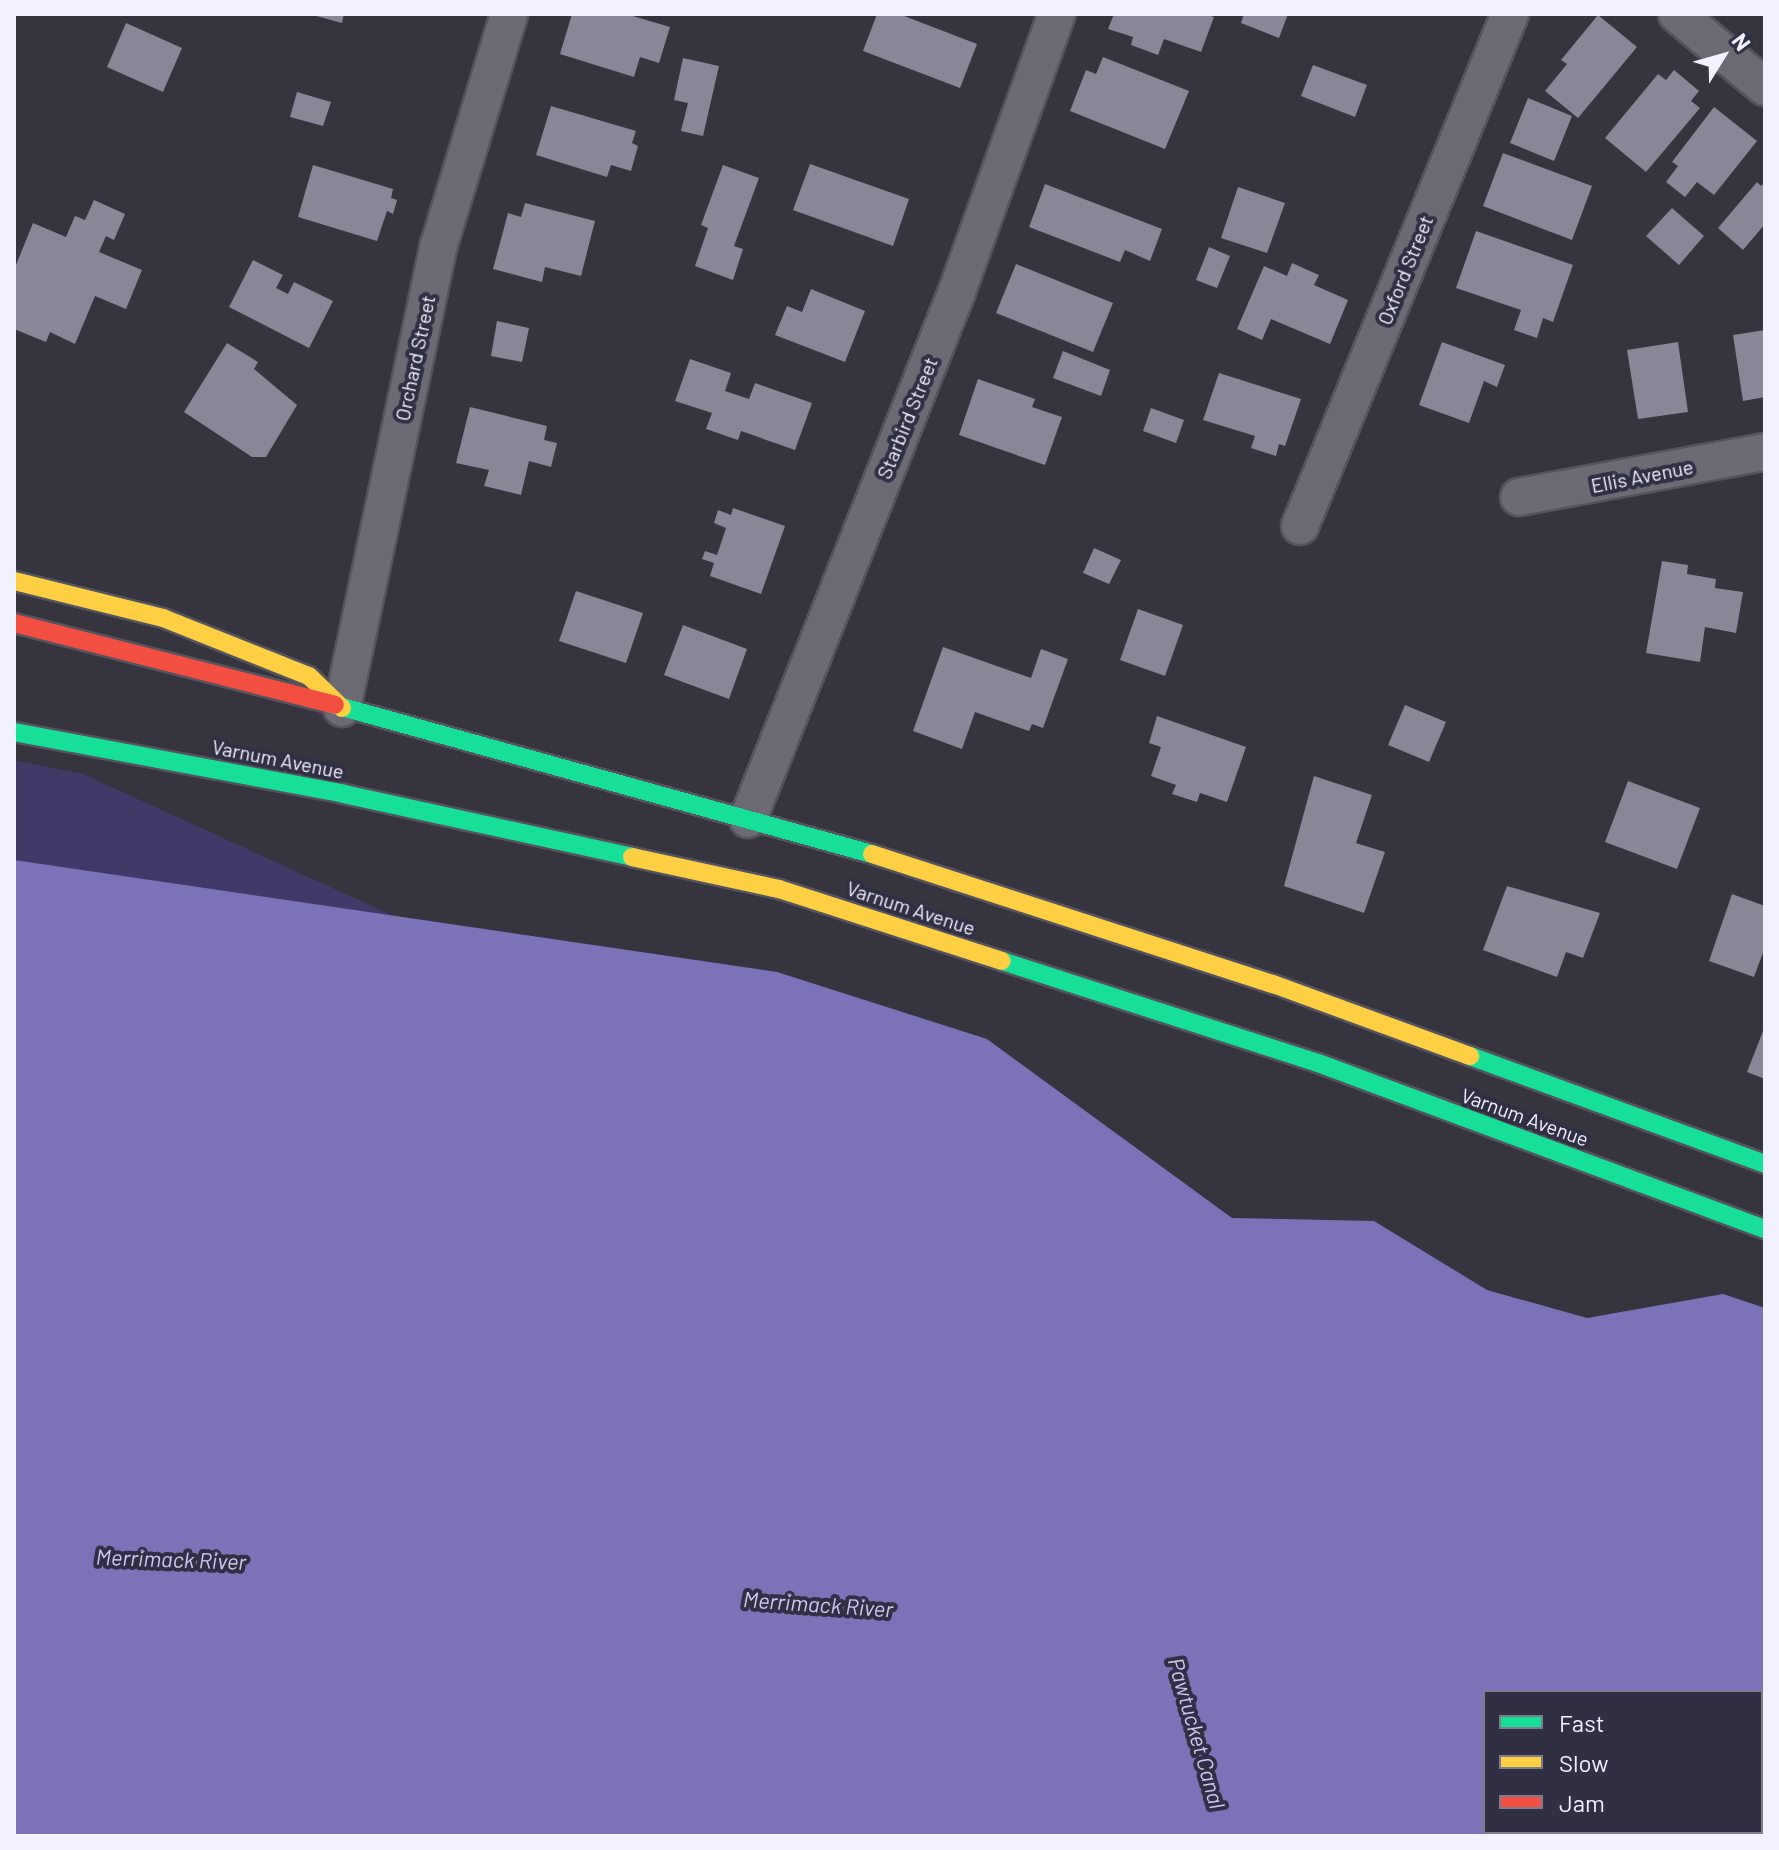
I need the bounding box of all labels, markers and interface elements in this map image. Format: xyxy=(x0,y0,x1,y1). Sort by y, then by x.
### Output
north arrow xyxy=(1683,16,1763,96)
text: N xyxy=(1727,28,1757,55)
street label: Oxford Street xyxy=(1372,212,1438,328)
street label: Orchard Street xyxy=(390,293,440,423)
street label: Starbird Street xyxy=(872,354,942,482)
street label: Ellis Avenue xyxy=(1589,454,1695,498)
street label: Varnum Avenue xyxy=(210,734,346,784)
street label: Varnum Avenue xyxy=(844,876,978,940)
street label: Varnum Avenue xyxy=(1458,1083,1592,1151)
water label: Merrimack River xyxy=(95,1543,247,1575)
water label: Merrimack River xyxy=(742,1586,894,1622)
water label: Pawtucket Canal xyxy=(1163,1655,1231,1811)
legend xyxy=(1483,1690,1763,1834)
text: Fast xyxy=(1559,1708,1604,1737)
text: Slow xyxy=(1559,1748,1608,1777)
text: Jam xyxy=(1559,1788,1605,1817)

